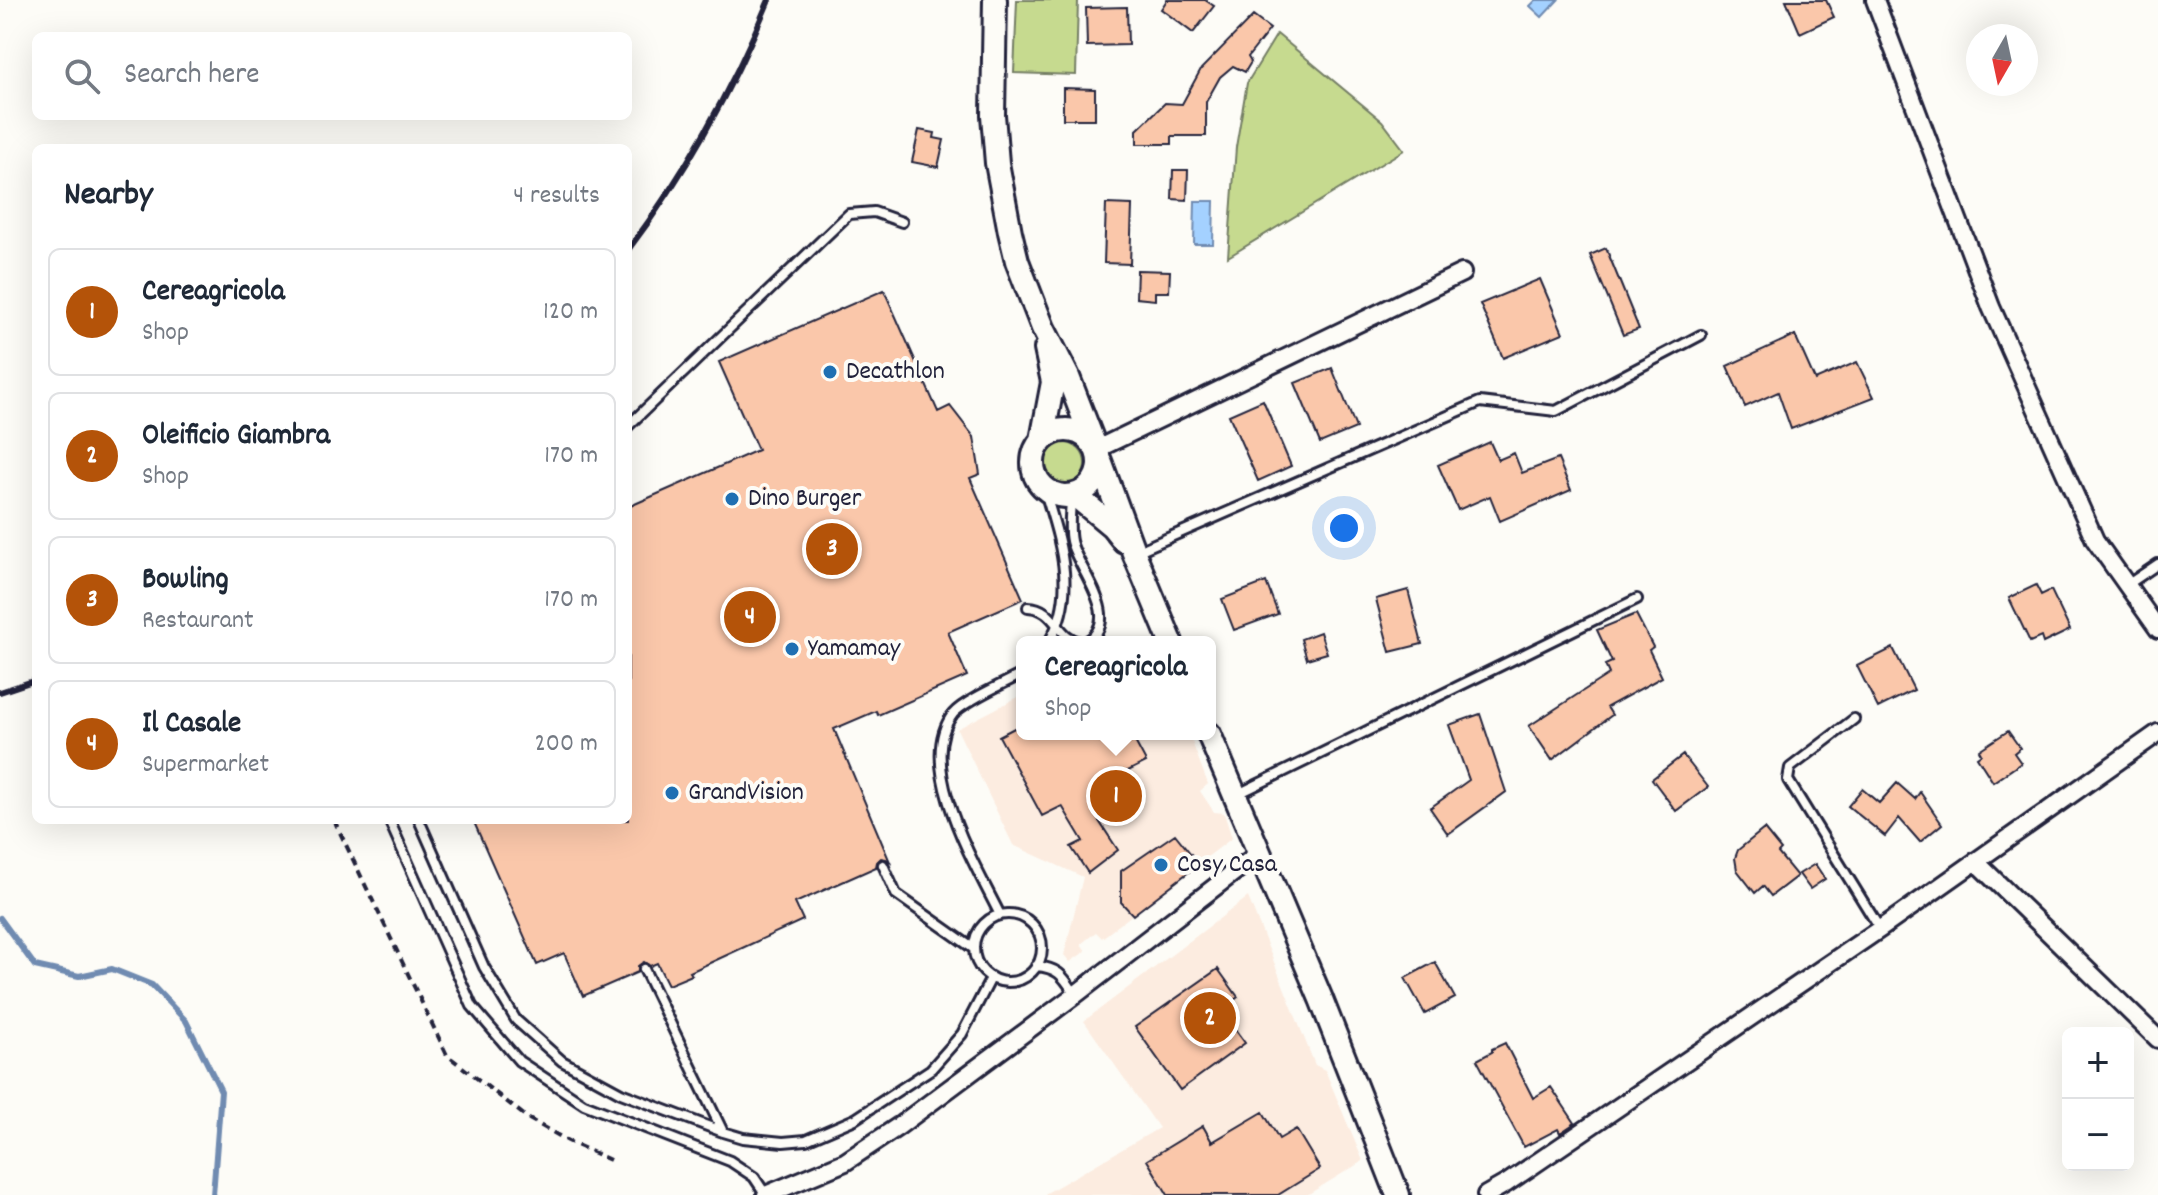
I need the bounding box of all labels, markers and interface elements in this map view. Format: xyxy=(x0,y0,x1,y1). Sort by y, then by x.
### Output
north arrow xyxy=(1966,24,2038,96)
search box xyxy=(32,32,632,120)
icon: search xyxy=(60,54,104,98)
text: Search here xyxy=(124,55,260,98)
text: Nearby xyxy=(64,172,153,221)
text: 4 results xyxy=(513,178,600,215)
text: Cereagricola xyxy=(142,272,285,315)
text: 1 xyxy=(89,294,95,331)
text: 120 m xyxy=(543,294,598,331)
text: Shop xyxy=(142,315,189,352)
place label: Decathlon xyxy=(846,354,945,391)
marker: Decathlon xyxy=(821,363,839,381)
text: Oleificio Giambra xyxy=(142,416,330,459)
text: 2 xyxy=(86,438,98,475)
text: 170 m xyxy=(544,438,598,475)
text: Shop xyxy=(142,459,189,496)
place label: Dino Burger xyxy=(748,481,862,518)
marker: Dino Burger xyxy=(723,490,741,508)
your location xyxy=(1324,508,1364,548)
pin: 3 xyxy=(806,519,858,579)
text: Bowling xyxy=(142,560,229,603)
text: 3 xyxy=(86,582,98,619)
text: 170 m xyxy=(544,582,598,619)
pin: 4 xyxy=(724,587,776,647)
text: Restaurant xyxy=(142,603,254,640)
place label: Yamamay xyxy=(808,631,901,668)
popup xyxy=(1016,636,1216,740)
marker: Yamamay xyxy=(783,640,801,658)
text: Cereagricola xyxy=(1045,648,1187,691)
text: Shop xyxy=(1045,691,1092,728)
text: Il Casale xyxy=(142,704,241,747)
text: 4 xyxy=(87,726,97,763)
text: 200 m xyxy=(534,726,598,763)
text: Supermarket xyxy=(142,747,269,784)
pin: 1 xyxy=(1090,766,1142,826)
place label: GrandVision xyxy=(688,775,804,812)
marker: GrandVision xyxy=(663,784,681,802)
place label: Cosy Casa xyxy=(1177,847,1278,884)
marker: Cosy Casa xyxy=(1152,856,1170,874)
pin: 2 xyxy=(1184,988,1236,1048)
map controls xyxy=(2062,1027,2134,1171)
button: + xyxy=(2062,1027,2134,1099)
button: − xyxy=(2062,1099,2134,1171)

